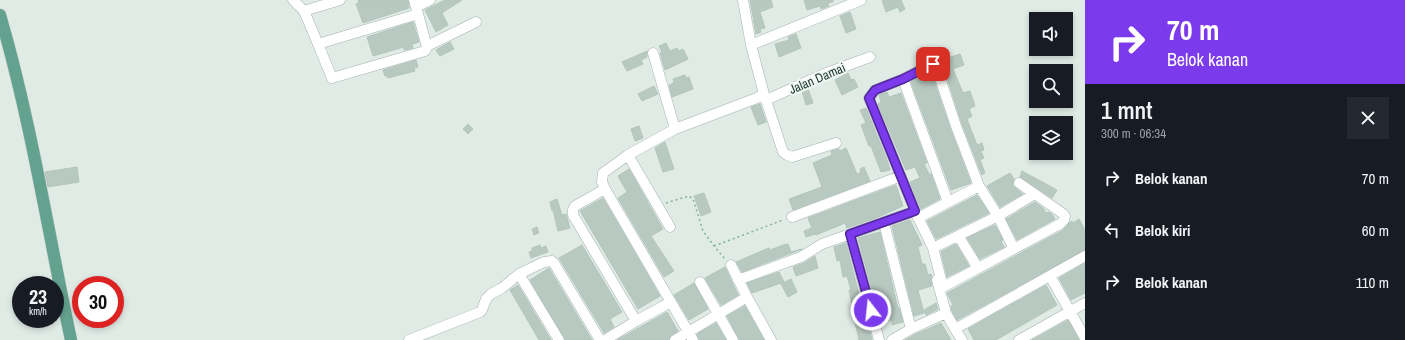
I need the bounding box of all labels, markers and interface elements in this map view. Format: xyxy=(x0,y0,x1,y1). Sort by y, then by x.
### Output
text: 70 m xyxy=(1167,11,1219,49)
map controls xyxy=(1029,12,1073,160)
button: sound xyxy=(1029,12,1073,56)
icon: right xyxy=(1101,16,1153,68)
pin xyxy=(916,47,950,81)
text: Belok kanan xyxy=(1167,47,1248,72)
icon: arrive xyxy=(922,53,944,75)
street label: Jalan Damai xyxy=(786,59,848,98)
button: search xyxy=(1029,64,1073,108)
text: 1 mnt xyxy=(1101,94,1152,126)
button: close xyxy=(1347,97,1389,139)
button: layers xyxy=(1029,116,1073,160)
text: 300 m · 06:34 xyxy=(1101,125,1166,142)
icon: right xyxy=(1101,167,1123,189)
text: Belok kanan xyxy=(1135,168,1207,189)
text: 70 m xyxy=(1362,168,1389,189)
icon: left xyxy=(1101,219,1123,241)
text: Belok kiri xyxy=(1135,220,1190,241)
text: 60 m xyxy=(1362,220,1389,241)
icon: right xyxy=(1101,271,1123,293)
text: Belok kanan xyxy=(1135,272,1207,293)
text: 110 m xyxy=(1356,272,1389,293)
speed limit sign: 30 xyxy=(72,276,124,328)
text: 23 xyxy=(29,283,47,310)
position arrow xyxy=(850,289,892,331)
text: km/h xyxy=(29,305,47,318)

